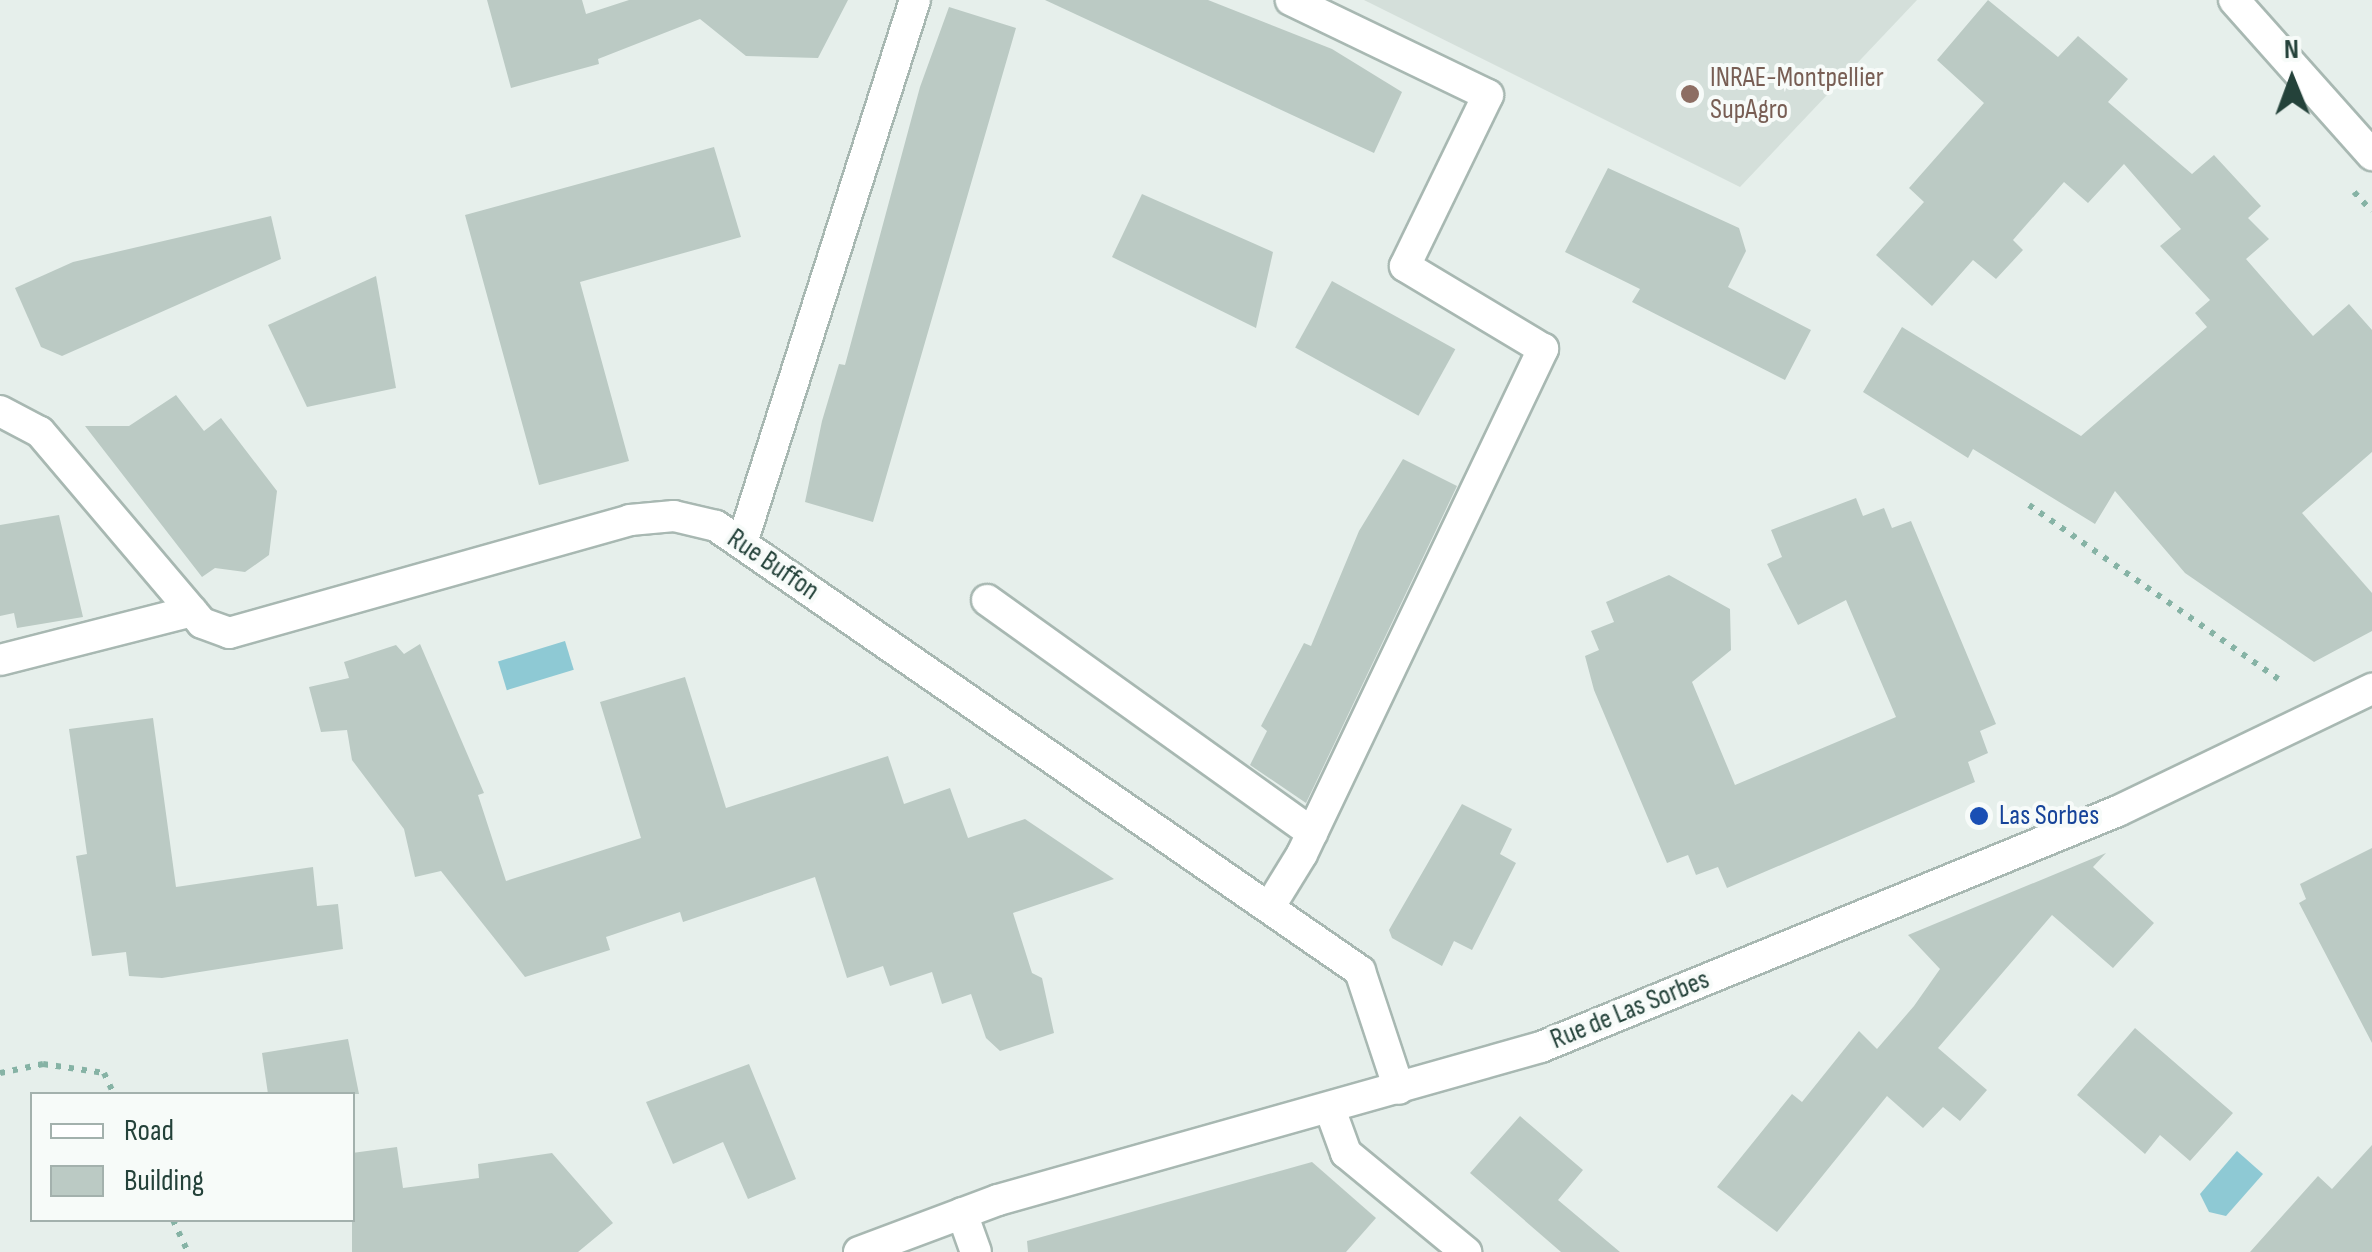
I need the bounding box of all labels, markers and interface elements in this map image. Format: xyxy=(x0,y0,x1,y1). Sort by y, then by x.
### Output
north arrow xyxy=(2242,30,2342,130)
text: N xyxy=(2284,33,2299,66)
place label: INRAE-Montpellier SupAgro xyxy=(1710,61,1884,127)
marker: INRAE-Montpellier SupAgro xyxy=(1679,83,1701,105)
street label: Rue Buffon xyxy=(721,522,825,608)
place label: Las Sorbes xyxy=(1999,799,2099,833)
marker: Las Sorbes xyxy=(1968,805,1990,827)
street label: Rue de Las Sorbes xyxy=(1546,963,1714,1057)
legend xyxy=(30,1092,355,1222)
text: Road xyxy=(124,1113,174,1149)
text: Building xyxy=(124,1163,204,1199)

